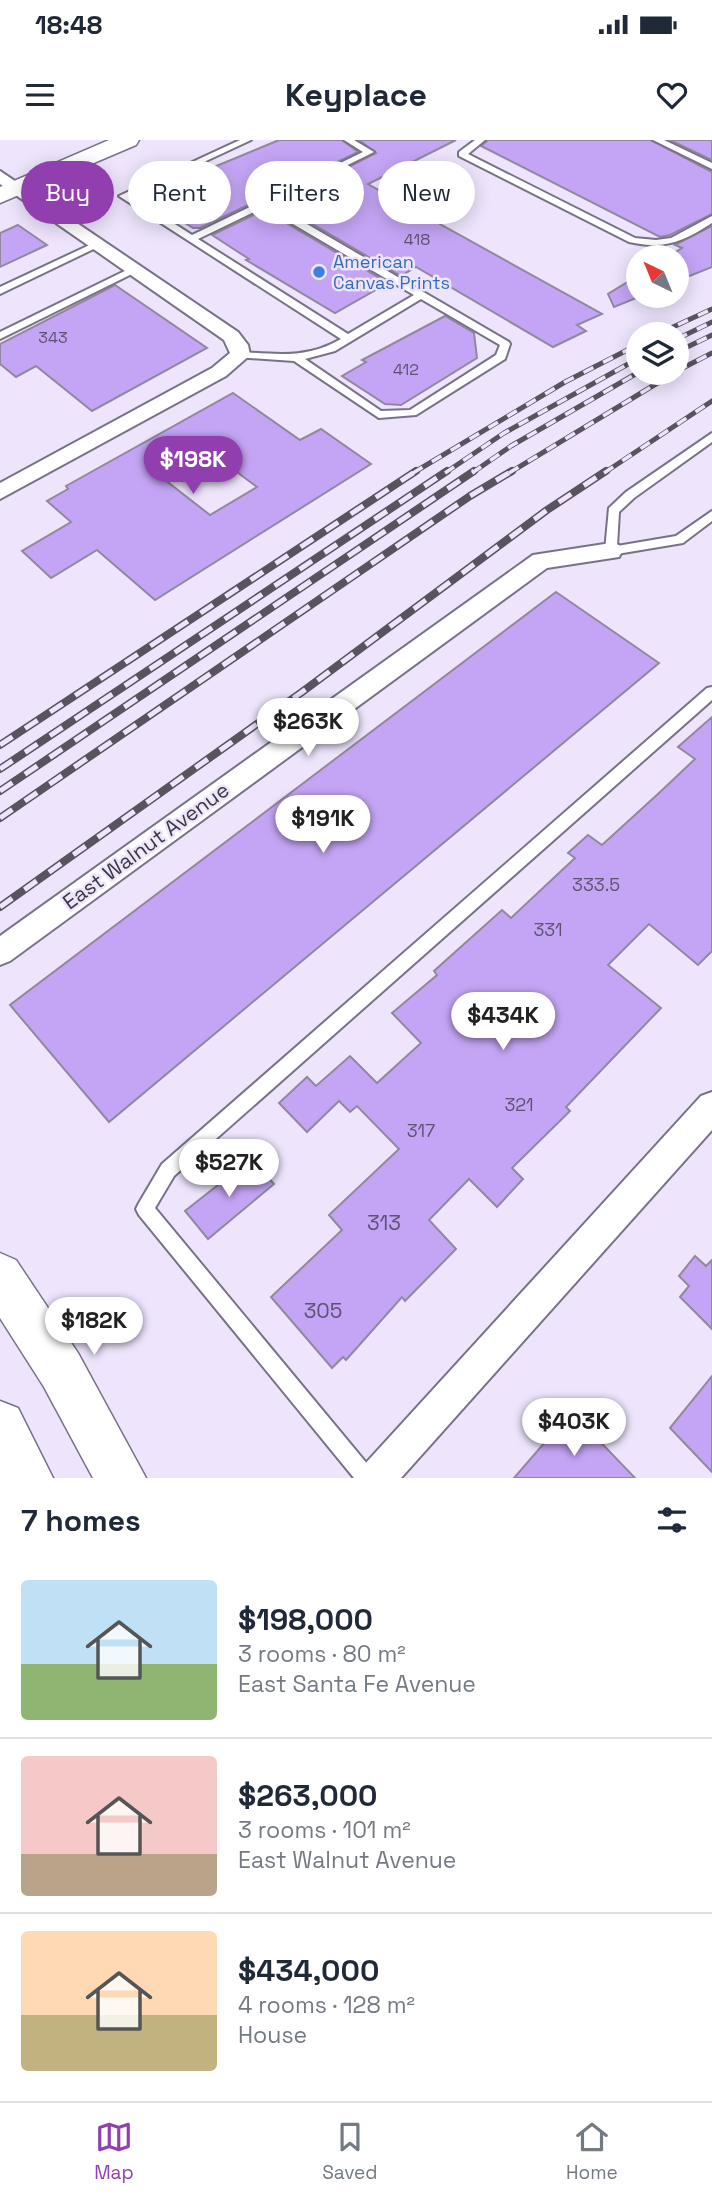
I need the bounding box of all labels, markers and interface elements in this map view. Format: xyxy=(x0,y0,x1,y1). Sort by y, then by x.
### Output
text: 18:48 xyxy=(35,8,102,42)
text: Keyplace xyxy=(285,75,427,115)
icon: menu xyxy=(21,76,59,114)
icon: heart xyxy=(653,76,691,114)
chip: Buy xyxy=(21,161,114,224)
chip: Rent xyxy=(128,161,231,224)
chip: Filters xyxy=(245,161,364,224)
chip: New xyxy=(378,161,475,224)
house number: 418 xyxy=(404,229,430,250)
north arrow xyxy=(626,245,690,308)
map controls xyxy=(626,245,689,385)
place label: American Canvas Prints xyxy=(333,250,450,294)
marker: American Canvas Prints xyxy=(311,264,327,280)
button: layers xyxy=(626,322,689,385)
house number: 343 xyxy=(38,327,68,348)
house number: 412 xyxy=(393,359,419,380)
pin: $198K xyxy=(144,436,242,496)
text: $198K xyxy=(160,444,226,474)
pin: $263K xyxy=(259,698,357,758)
text: $263K xyxy=(273,706,343,736)
street label: East Walnut Avenue xyxy=(57,776,234,915)
pin: $191K xyxy=(274,796,372,855)
text: $191K xyxy=(291,803,355,833)
house number: 333.5 xyxy=(572,873,620,896)
house number: 331 xyxy=(533,918,563,941)
pin: $434K xyxy=(454,992,552,1052)
text: $434K xyxy=(467,1000,539,1030)
house number: 321 xyxy=(504,1093,534,1116)
house number: 317 xyxy=(407,1119,435,1142)
pin: $527K xyxy=(180,1140,278,1199)
text: $527K xyxy=(195,1147,263,1177)
house number: 313 xyxy=(367,1209,401,1236)
house number: 305 xyxy=(304,1297,342,1324)
pin: $182K xyxy=(45,1298,143,1357)
text: $182K xyxy=(61,1305,127,1335)
pin: $403K xyxy=(525,1398,623,1458)
text: $403K xyxy=(538,1406,610,1436)
text: 7 homes xyxy=(21,1501,141,1540)
icon: filters xyxy=(653,1501,691,1539)
text: $198,000 xyxy=(238,1600,373,1639)
icon: home xyxy=(77,1608,161,1692)
text: 3 rooms · 80 m² xyxy=(238,1639,406,1669)
text: East Santa Fe Avenue xyxy=(238,1669,476,1699)
text: $263,000 xyxy=(238,1776,378,1815)
icon: home xyxy=(77,1784,161,1868)
text: 3 rooms · 101 m² xyxy=(238,1815,411,1845)
text: East Walnut Avenue xyxy=(238,1845,456,1875)
text: $434,000 xyxy=(238,1951,379,1990)
icon: home xyxy=(77,1959,161,2043)
text: 4 rooms · 128 m² xyxy=(238,1990,415,2020)
text: House xyxy=(238,2020,307,2050)
tab: Map xyxy=(94,2118,134,2185)
tab: Saved xyxy=(322,2118,378,2185)
tab: Home xyxy=(566,2118,618,2185)

